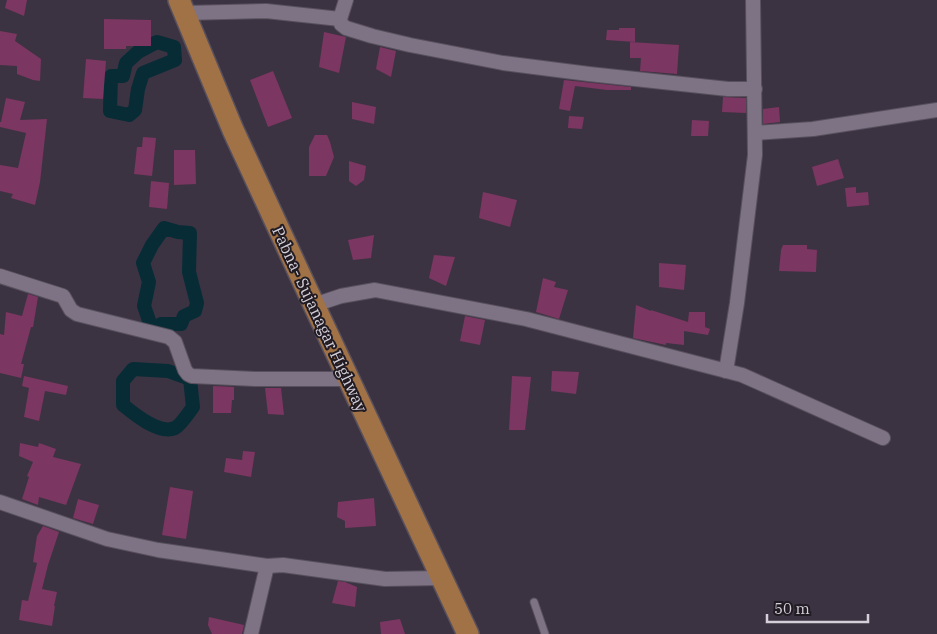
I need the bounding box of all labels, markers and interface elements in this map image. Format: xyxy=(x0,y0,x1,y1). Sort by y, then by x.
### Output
street label: Pabna- Sujanagar Highway xyxy=(268,223,372,415)
scale bar xyxy=(767,592,868,624)
text: 50 m xyxy=(774,599,810,618)

